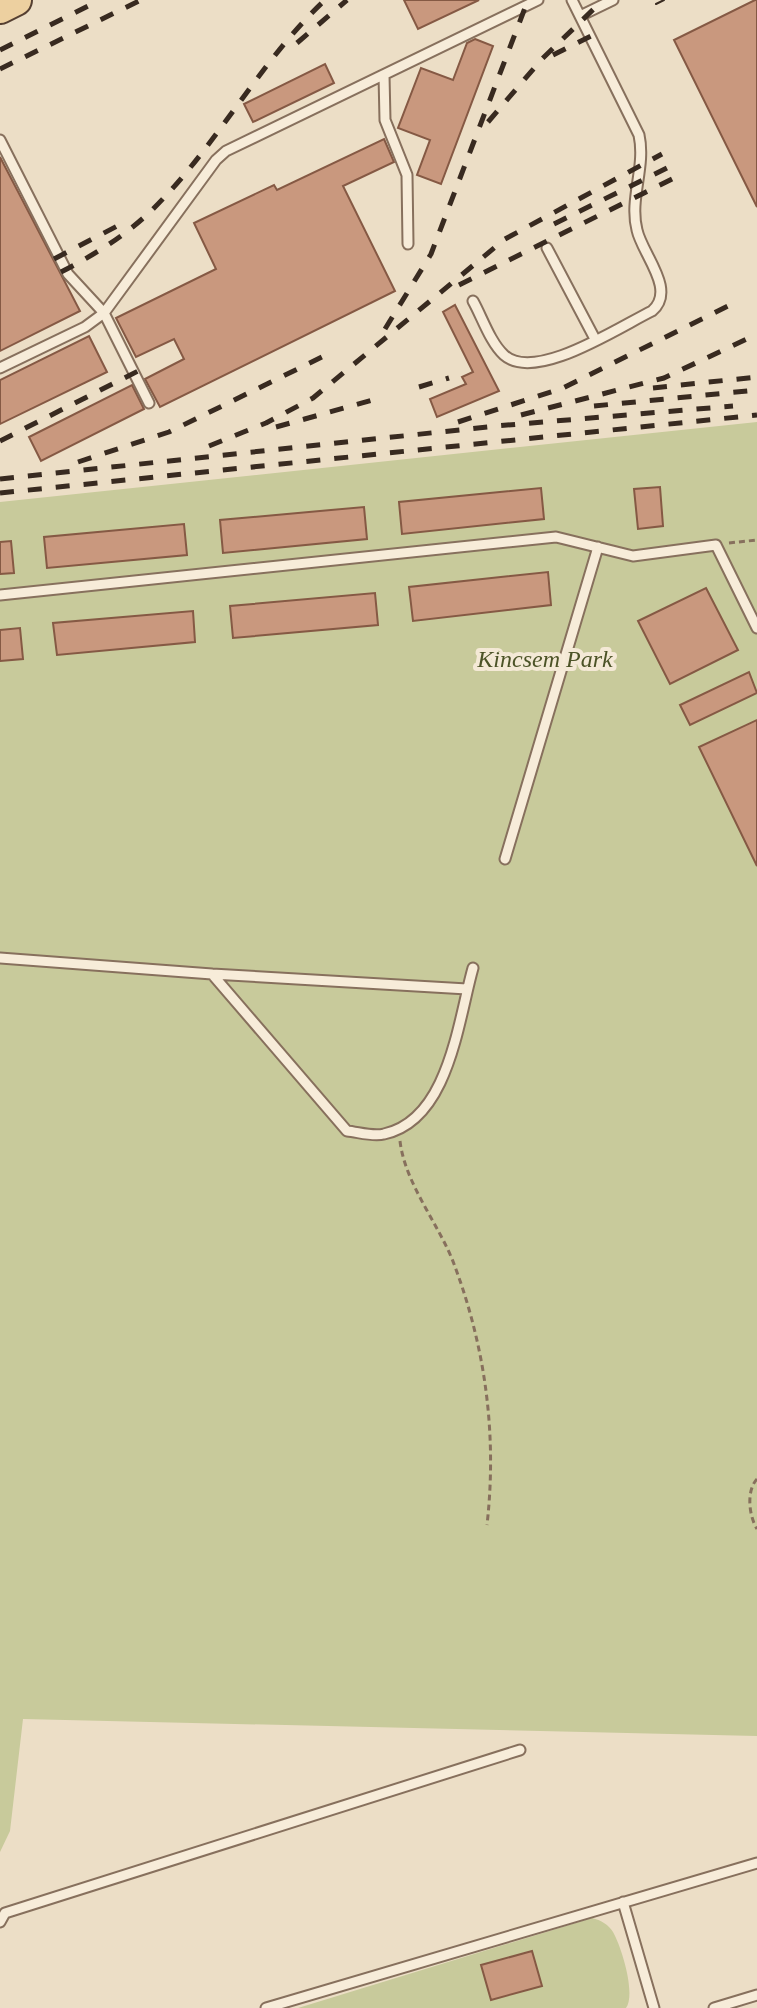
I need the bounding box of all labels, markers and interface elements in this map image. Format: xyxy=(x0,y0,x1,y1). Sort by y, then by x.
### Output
park label: Kincsem Park xyxy=(476,646,613,672)

